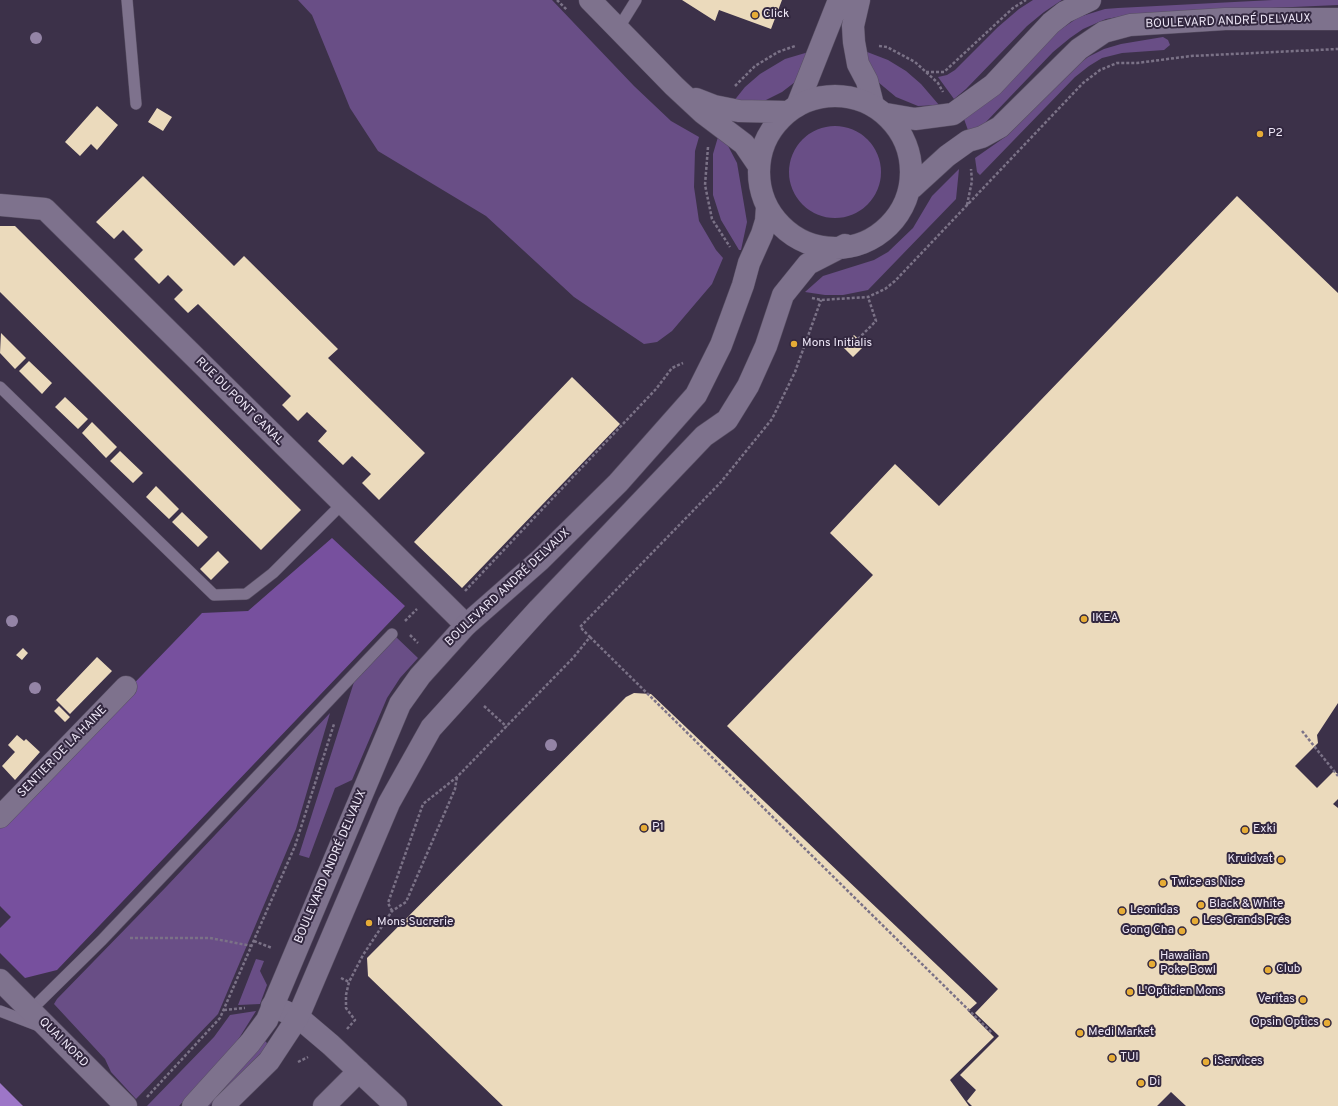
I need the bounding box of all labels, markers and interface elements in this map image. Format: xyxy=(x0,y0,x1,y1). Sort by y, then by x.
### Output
place label: Click xyxy=(763,8,789,22)
marker: Click xyxy=(750,10,760,20)
street label: BOULEVARD ANDRÉ DELVAUX xyxy=(1145,12,1311,32)
place label: P2 xyxy=(1268,127,1283,141)
marker: P2 xyxy=(1255,129,1265,139)
place label: Mons Initialis xyxy=(802,337,872,351)
marker: Mons Initialis xyxy=(789,339,799,349)
street label: RUE DU PONT CANAL xyxy=(192,355,286,449)
street label: BOULEVARD ANDRÉ DELVAUX xyxy=(443,526,573,650)
place label: IKEA xyxy=(1092,612,1119,626)
marker: IKEA xyxy=(1079,614,1089,624)
street label: SENTIER DE LA HAINE xyxy=(15,703,111,801)
street label: BOULEVARD ANDRÉ DELVAUX xyxy=(292,788,370,946)
place label: P1 xyxy=(652,821,664,835)
marker: P1 xyxy=(639,823,649,833)
place label: Exki xyxy=(1253,823,1276,837)
marker: Exki xyxy=(1240,825,1250,835)
place label: Kruidvat xyxy=(1227,853,1273,867)
marker: Kruidvat xyxy=(1276,855,1286,865)
place label: Twice as Nice xyxy=(1171,876,1243,890)
marker: Twice as Nice xyxy=(1158,878,1168,888)
place label: Black & White xyxy=(1209,898,1283,912)
marker: Black & White xyxy=(1196,900,1206,910)
place label: Leonidas xyxy=(1130,904,1179,918)
marker: Leonidas xyxy=(1117,906,1127,916)
place label: Les Grands Prés xyxy=(1203,914,1290,928)
place label: Mons Sucrerie xyxy=(377,916,453,930)
marker: Les Grands Prés xyxy=(1190,916,1200,926)
marker: Mons Sucrerie xyxy=(364,918,374,928)
place label: Gong Cha xyxy=(1122,924,1174,938)
marker: Gong Cha xyxy=(1177,926,1187,936)
place label: Hawaiian Poke Bowl xyxy=(1160,950,1216,978)
marker: Hawaiian Poke Bowl xyxy=(1147,959,1157,969)
place label: Club xyxy=(1276,963,1300,977)
marker: Club xyxy=(1263,965,1273,975)
place label: L'Opticien Mons xyxy=(1138,985,1224,999)
marker: L'Opticien Mons xyxy=(1125,987,1135,997)
place label: Veritas xyxy=(1258,993,1295,1007)
marker: Veritas xyxy=(1298,995,1308,1005)
street label: QUAI NORD xyxy=(35,1015,91,1071)
place label: Opsin Optics xyxy=(1251,1016,1319,1030)
marker: Opsin Optics xyxy=(1322,1018,1332,1028)
place label: Medi Market xyxy=(1088,1026,1154,1040)
marker: Medi Market xyxy=(1075,1028,1085,1038)
place label: TUI xyxy=(1120,1051,1139,1065)
marker: TUI xyxy=(1107,1053,1117,1063)
place label: iServices xyxy=(1214,1055,1263,1069)
marker: iServices xyxy=(1201,1057,1211,1067)
place label: Di xyxy=(1149,1076,1160,1090)
marker: Di xyxy=(1136,1078,1146,1088)

